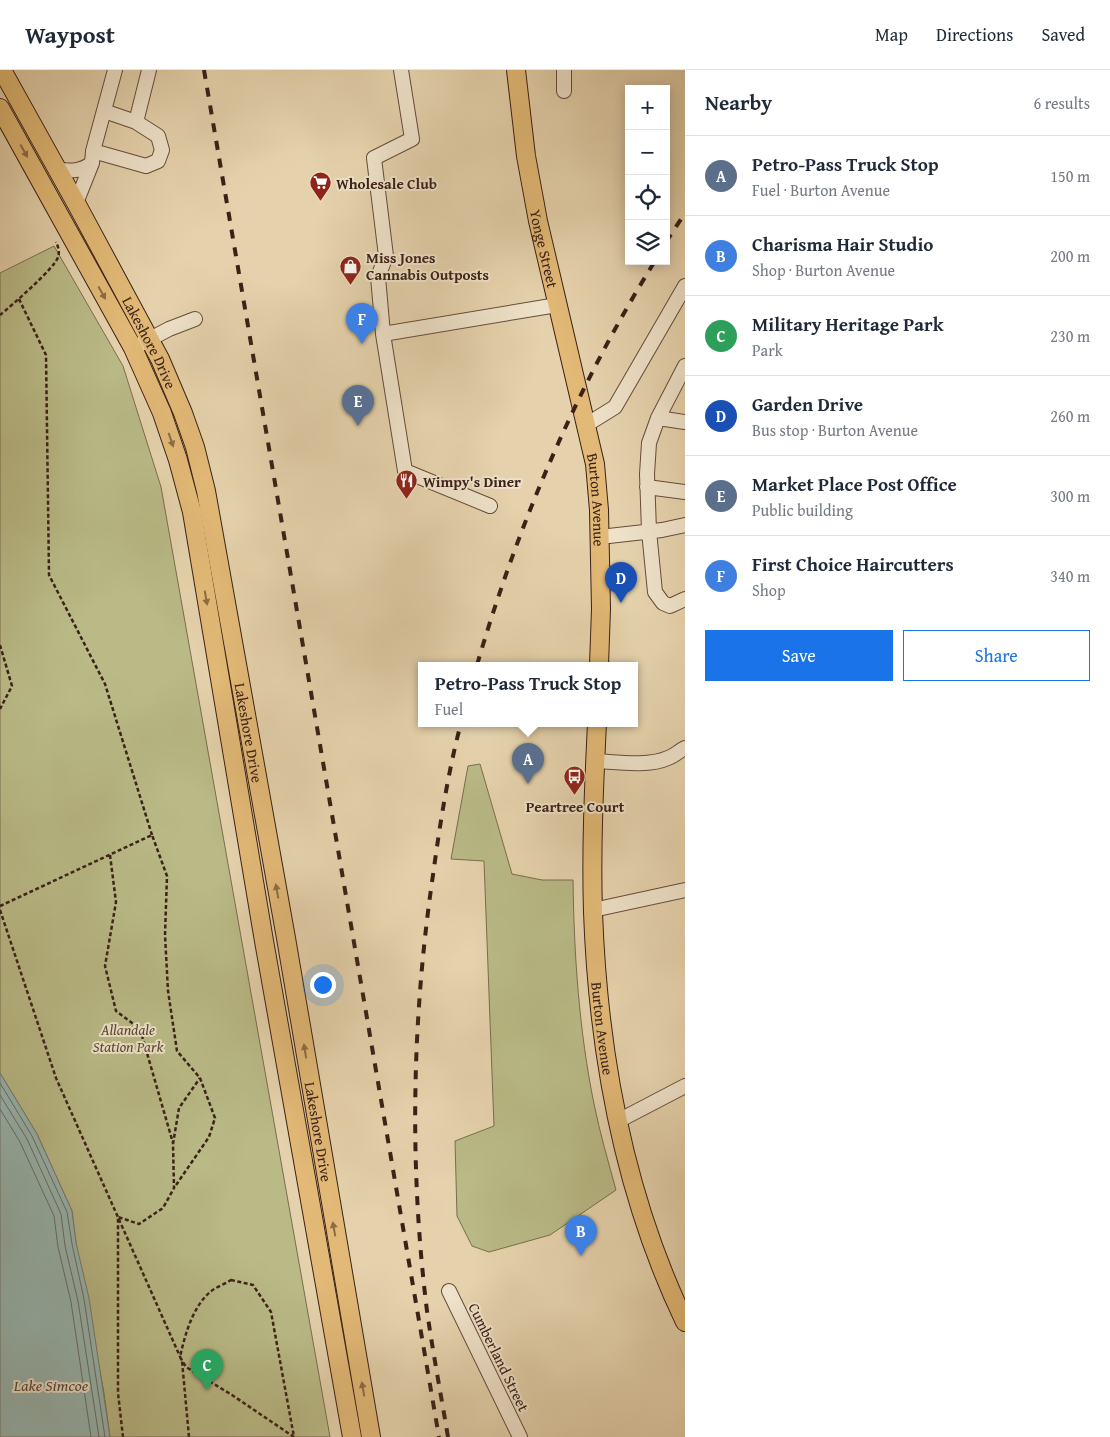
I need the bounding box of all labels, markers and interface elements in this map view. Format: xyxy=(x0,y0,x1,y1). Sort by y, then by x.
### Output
text: Waypost xyxy=(25,17,115,52)
text: Map xyxy=(875,21,908,48)
text: Directions xyxy=(936,21,1013,48)
text: Saved xyxy=(1041,21,1085,48)
map controls xyxy=(625,85,670,265)
button: + xyxy=(625,85,670,130)
text: Nearby xyxy=(705,87,772,118)
text: 6 results xyxy=(1033,91,1090,115)
button: − xyxy=(625,130,670,175)
one-way arrow xyxy=(19,144,28,157)
text: Petro-Pass Truck Stop xyxy=(752,150,939,178)
text: A xyxy=(716,164,726,188)
text: 150 m xyxy=(1050,164,1090,188)
supermarket icon: Wholesale Club xyxy=(308,171,332,202)
place label: Wholesale Club xyxy=(336,173,437,194)
button: locate xyxy=(625,175,670,220)
text: Fuel · Burton Avenue xyxy=(752,178,890,202)
street label: Yonge Street xyxy=(526,208,564,291)
button: layers xyxy=(625,220,670,265)
text: Charisma Hair Studio xyxy=(752,230,933,258)
text: B xyxy=(716,244,726,268)
text: 200 m xyxy=(1050,244,1090,268)
place label: Miss Jones Cannabis Outposts xyxy=(366,247,489,285)
shop icon: Miss Jones Cannabis Outposts xyxy=(338,254,362,285)
text: Shop · Burton Avenue xyxy=(752,258,895,282)
one-way arrow xyxy=(98,286,106,300)
street label: Lakeshore Drive xyxy=(118,293,182,392)
pin: F xyxy=(346,303,378,344)
text: Military Heritage Park xyxy=(752,310,944,338)
text: C xyxy=(716,324,726,348)
text: 230 m xyxy=(1050,324,1090,348)
text: Park xyxy=(752,338,783,362)
pin: E xyxy=(342,385,374,426)
text: Garden Drive xyxy=(752,390,863,418)
text: D xyxy=(716,404,726,428)
text: 260 m xyxy=(1050,404,1090,428)
text: Bus stop · Burton Avenue xyxy=(752,418,918,442)
one-way arrow xyxy=(168,432,175,447)
street label: Burton Avenue xyxy=(582,451,610,547)
restaurant icon: Wimpy's Diner xyxy=(395,469,419,500)
text: Market Place Post Office xyxy=(752,470,957,498)
place label: Wimpy's Diner xyxy=(423,471,521,492)
text: E xyxy=(717,484,725,508)
text: 300 m xyxy=(1050,484,1090,508)
text: Public building xyxy=(752,498,853,522)
text: First Choice Haircutters xyxy=(752,550,954,578)
pin: D xyxy=(605,562,637,603)
text: F xyxy=(717,564,725,588)
text: 340 m xyxy=(1050,564,1090,588)
text: Shop xyxy=(752,578,786,602)
one-way arrow xyxy=(203,591,211,607)
button: Save xyxy=(705,630,893,681)
button: Share xyxy=(903,630,1090,681)
popup xyxy=(418,662,638,727)
text: Petro-Pass Truck Stop xyxy=(435,669,621,697)
street label: Lakeshore Drive xyxy=(230,681,268,784)
text: Fuel xyxy=(435,697,463,721)
pin: A xyxy=(512,743,544,784)
bus stop icon: Peartree Court xyxy=(563,765,587,796)
place label: Peartree Court xyxy=(526,796,625,817)
one-way arrow xyxy=(273,883,281,899)
your location xyxy=(310,972,336,998)
street label: Burton Avenue xyxy=(587,981,619,1077)
park label: Allandale Station Park xyxy=(93,1019,164,1057)
one-way arrow xyxy=(300,1043,308,1059)
street label: Lakeshore Drive xyxy=(300,1080,338,1183)
pin: B xyxy=(565,1215,597,1256)
one-way arrow xyxy=(330,1221,338,1237)
street label: Cumberland Street xyxy=(464,1299,535,1415)
pin: C xyxy=(191,1349,223,1390)
water label: Lake Simcoe xyxy=(13,1373,89,1397)
one-way arrow xyxy=(358,1381,366,1397)

